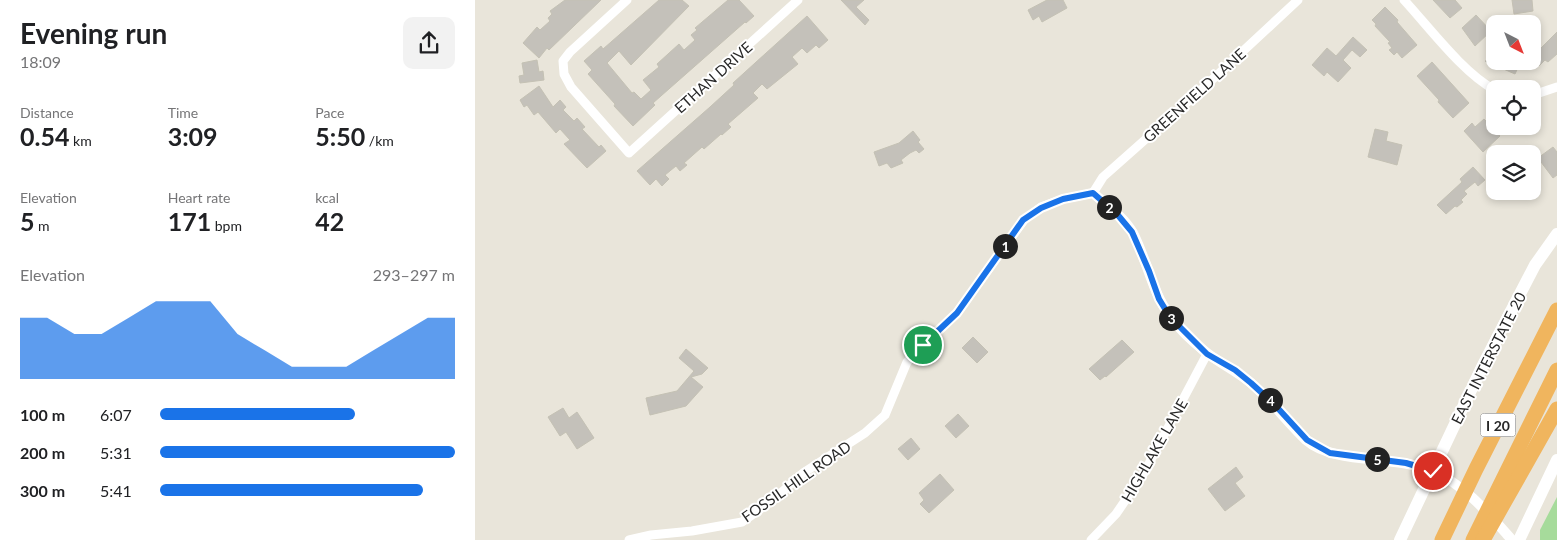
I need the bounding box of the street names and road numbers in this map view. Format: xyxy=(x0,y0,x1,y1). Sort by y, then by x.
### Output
street label: ETHAN DRIVE xyxy=(670,37,756,117)
street label: GREENFIELD LANE xyxy=(1139,44,1249,146)
street label: EAST INTERSTATE 20 xyxy=(1447,289,1529,427)
street label: HIGHLAKE LANE xyxy=(1117,395,1191,505)
road number: I 20 xyxy=(1481,414,1515,436)
street label: FOSSIL HILL ROAD xyxy=(738,437,854,525)

